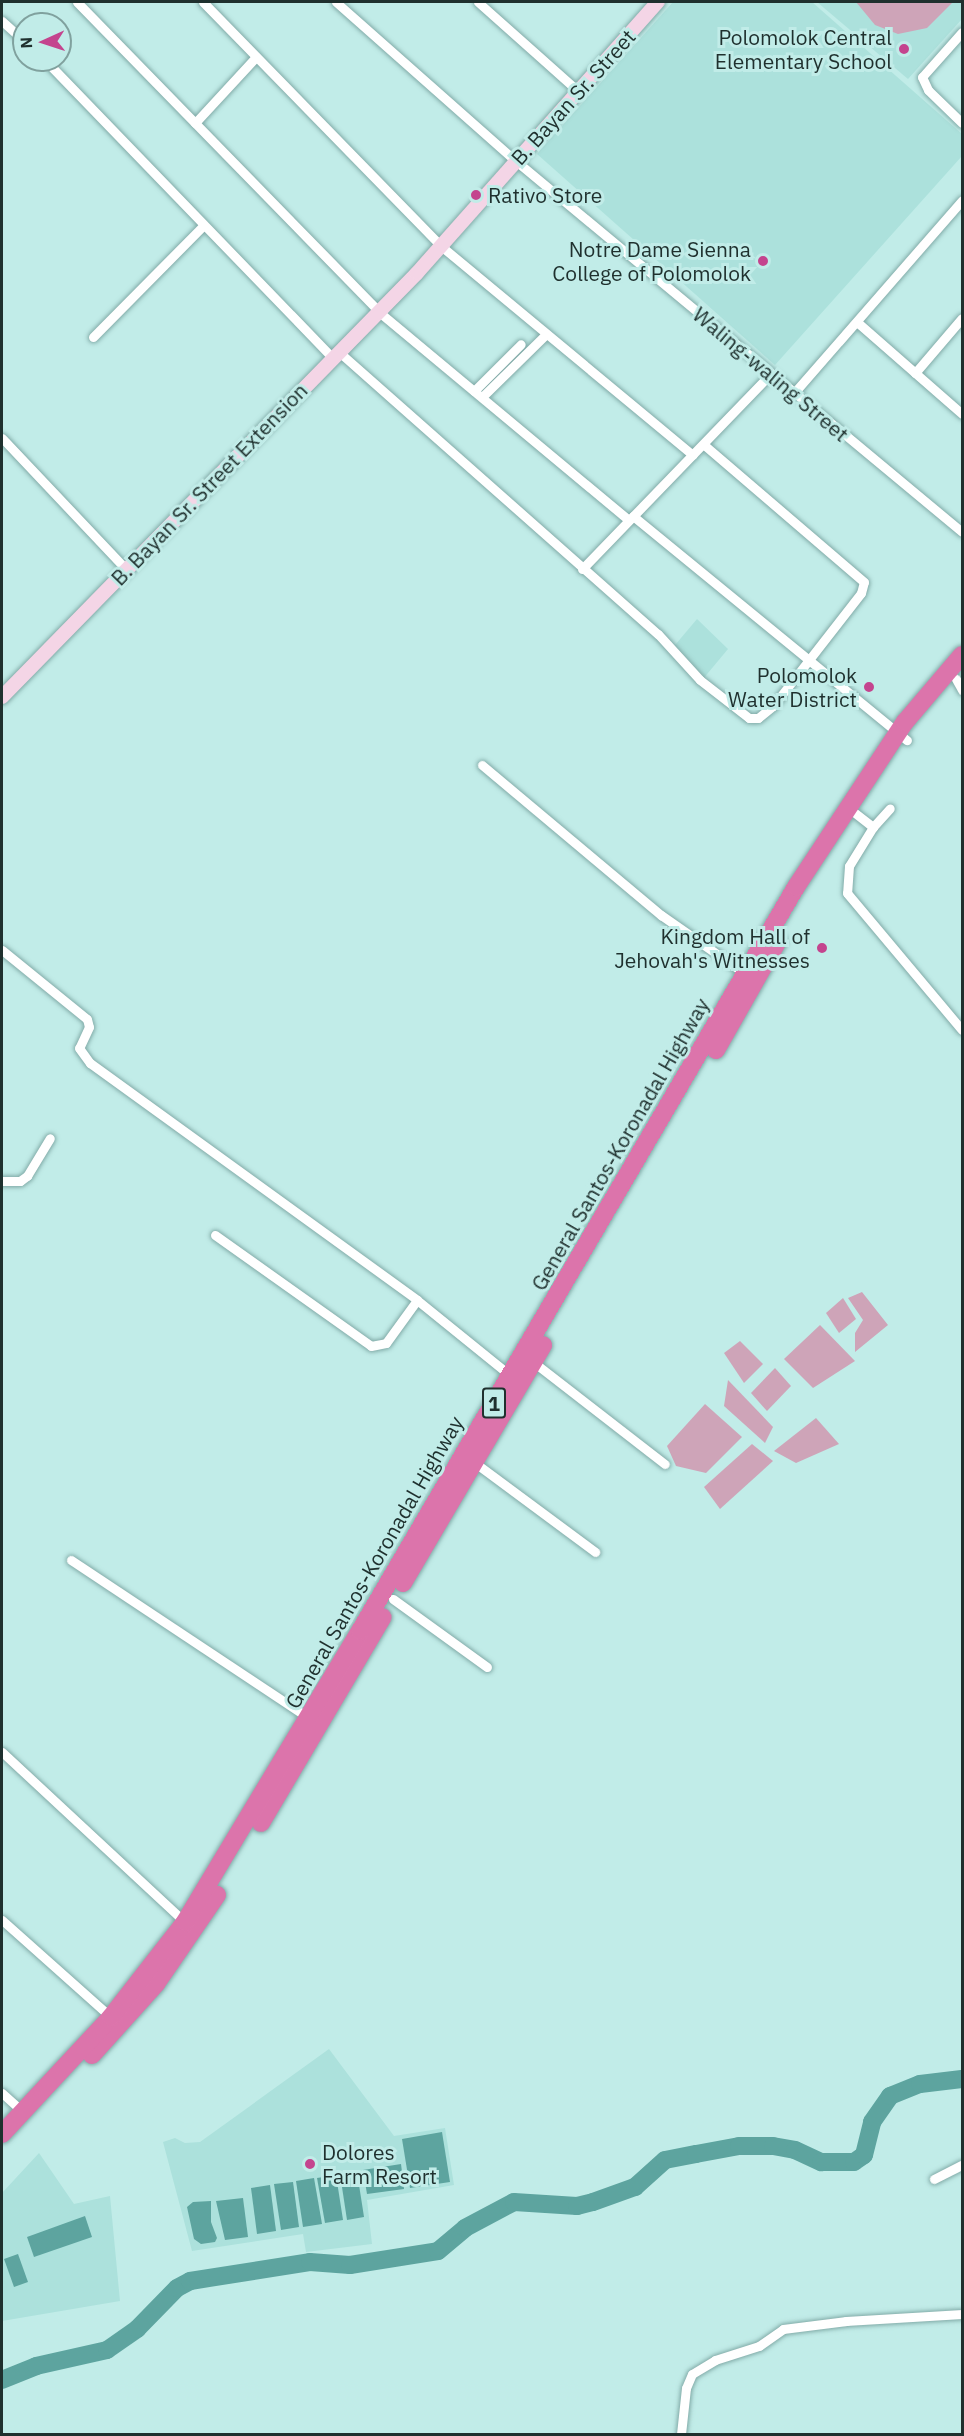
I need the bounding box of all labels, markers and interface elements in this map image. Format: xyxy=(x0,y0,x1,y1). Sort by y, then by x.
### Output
north arrow xyxy=(12,12,72,72)
street label: B. Bayan Sr. Street xyxy=(506,24,640,170)
place label: Polomolok Central Elementary School xyxy=(715,24,892,74)
text: N xyxy=(16,37,36,49)
marker: Polomolok Central Elementary School xyxy=(897,42,911,56)
place label: Rativo Store xyxy=(488,182,602,208)
marker: Rativo Store xyxy=(469,188,483,202)
place label: Notre Dame Sienna College of Polomolok xyxy=(552,236,751,286)
marker: Notre Dame Sienna College of Polomolok xyxy=(756,254,770,268)
street label: Waling-waling Street xyxy=(688,301,854,447)
street label: B. Bayan Sr. Street Extension xyxy=(106,378,312,590)
place label: Polomolok Water District xyxy=(728,662,857,712)
marker: Polomolok Water District xyxy=(862,680,876,694)
place label: Kingdom Hall of Jehovah's Witnesses xyxy=(614,923,810,973)
marker: Kingdom Hall of Jehovah's Witnesses xyxy=(815,941,829,955)
street label: General Santos-Koronadal Highway xyxy=(526,993,714,1295)
road number: 1 xyxy=(482,1386,506,1420)
street label: General Santos-Koronadal Highway xyxy=(280,1411,468,1713)
place label: Dolores Farm Resort xyxy=(322,2139,437,2189)
marker: Dolores Farm Resort xyxy=(303,2157,317,2171)

